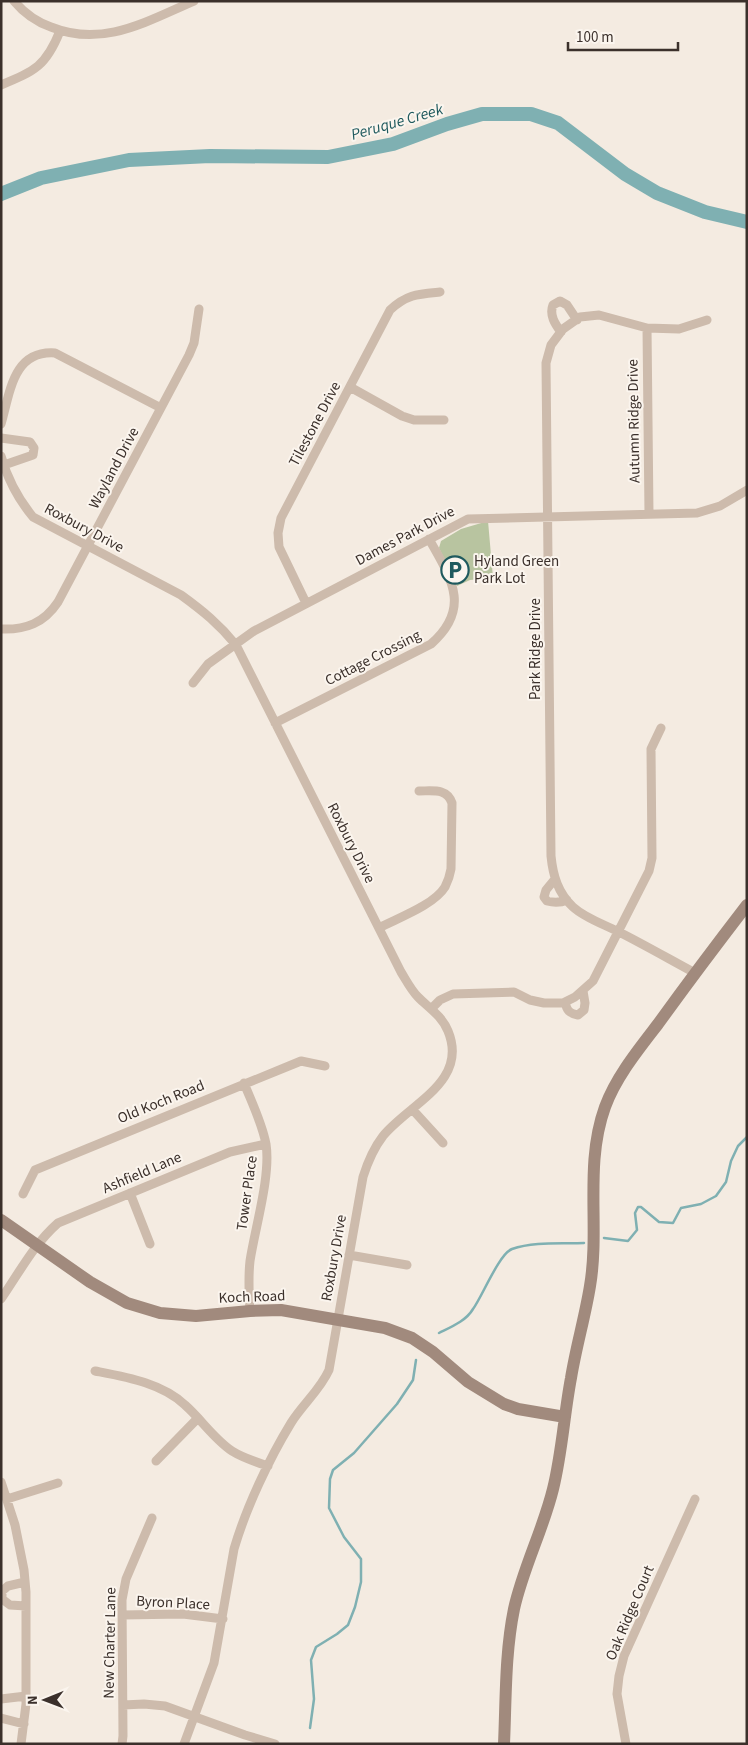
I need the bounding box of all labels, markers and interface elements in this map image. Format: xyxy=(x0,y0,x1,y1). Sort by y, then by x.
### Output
scale bar xyxy=(568,20,678,52)
text: 100 m xyxy=(576,27,614,48)
water label: Peruque Creek xyxy=(348,98,446,146)
street label: Autumn Ridge Drive xyxy=(622,359,646,483)
street label: Tilestone Drive xyxy=(284,378,346,470)
street label: Wayland Drive xyxy=(84,424,144,512)
street label: Roxbury Drive xyxy=(40,498,128,558)
street label: Dames Park Drive xyxy=(352,501,458,571)
place label: Hyland Green Park Lot xyxy=(474,551,559,589)
parking icon: Hyland Green Park Lot xyxy=(440,555,470,585)
street label: Park Ridge Drive xyxy=(525,598,546,700)
street label: Cottage Crossing xyxy=(321,625,425,691)
street label: Roxbury Drive xyxy=(322,799,380,887)
street label: Old Koch Road xyxy=(114,1075,208,1129)
street label: Ashfield Lane xyxy=(99,1147,185,1199)
street label: Tower Place xyxy=(231,1154,263,1232)
street label: Roxbury Drive xyxy=(316,1213,352,1303)
street label: Koch Road xyxy=(218,1285,286,1309)
street label: Oak Ridge Court xyxy=(601,1562,659,1664)
street label: New Charter Lane xyxy=(99,1587,121,1699)
street label: Byron Place xyxy=(136,1591,210,1615)
north arrow xyxy=(20,1675,70,1725)
text: N xyxy=(23,1695,43,1705)

